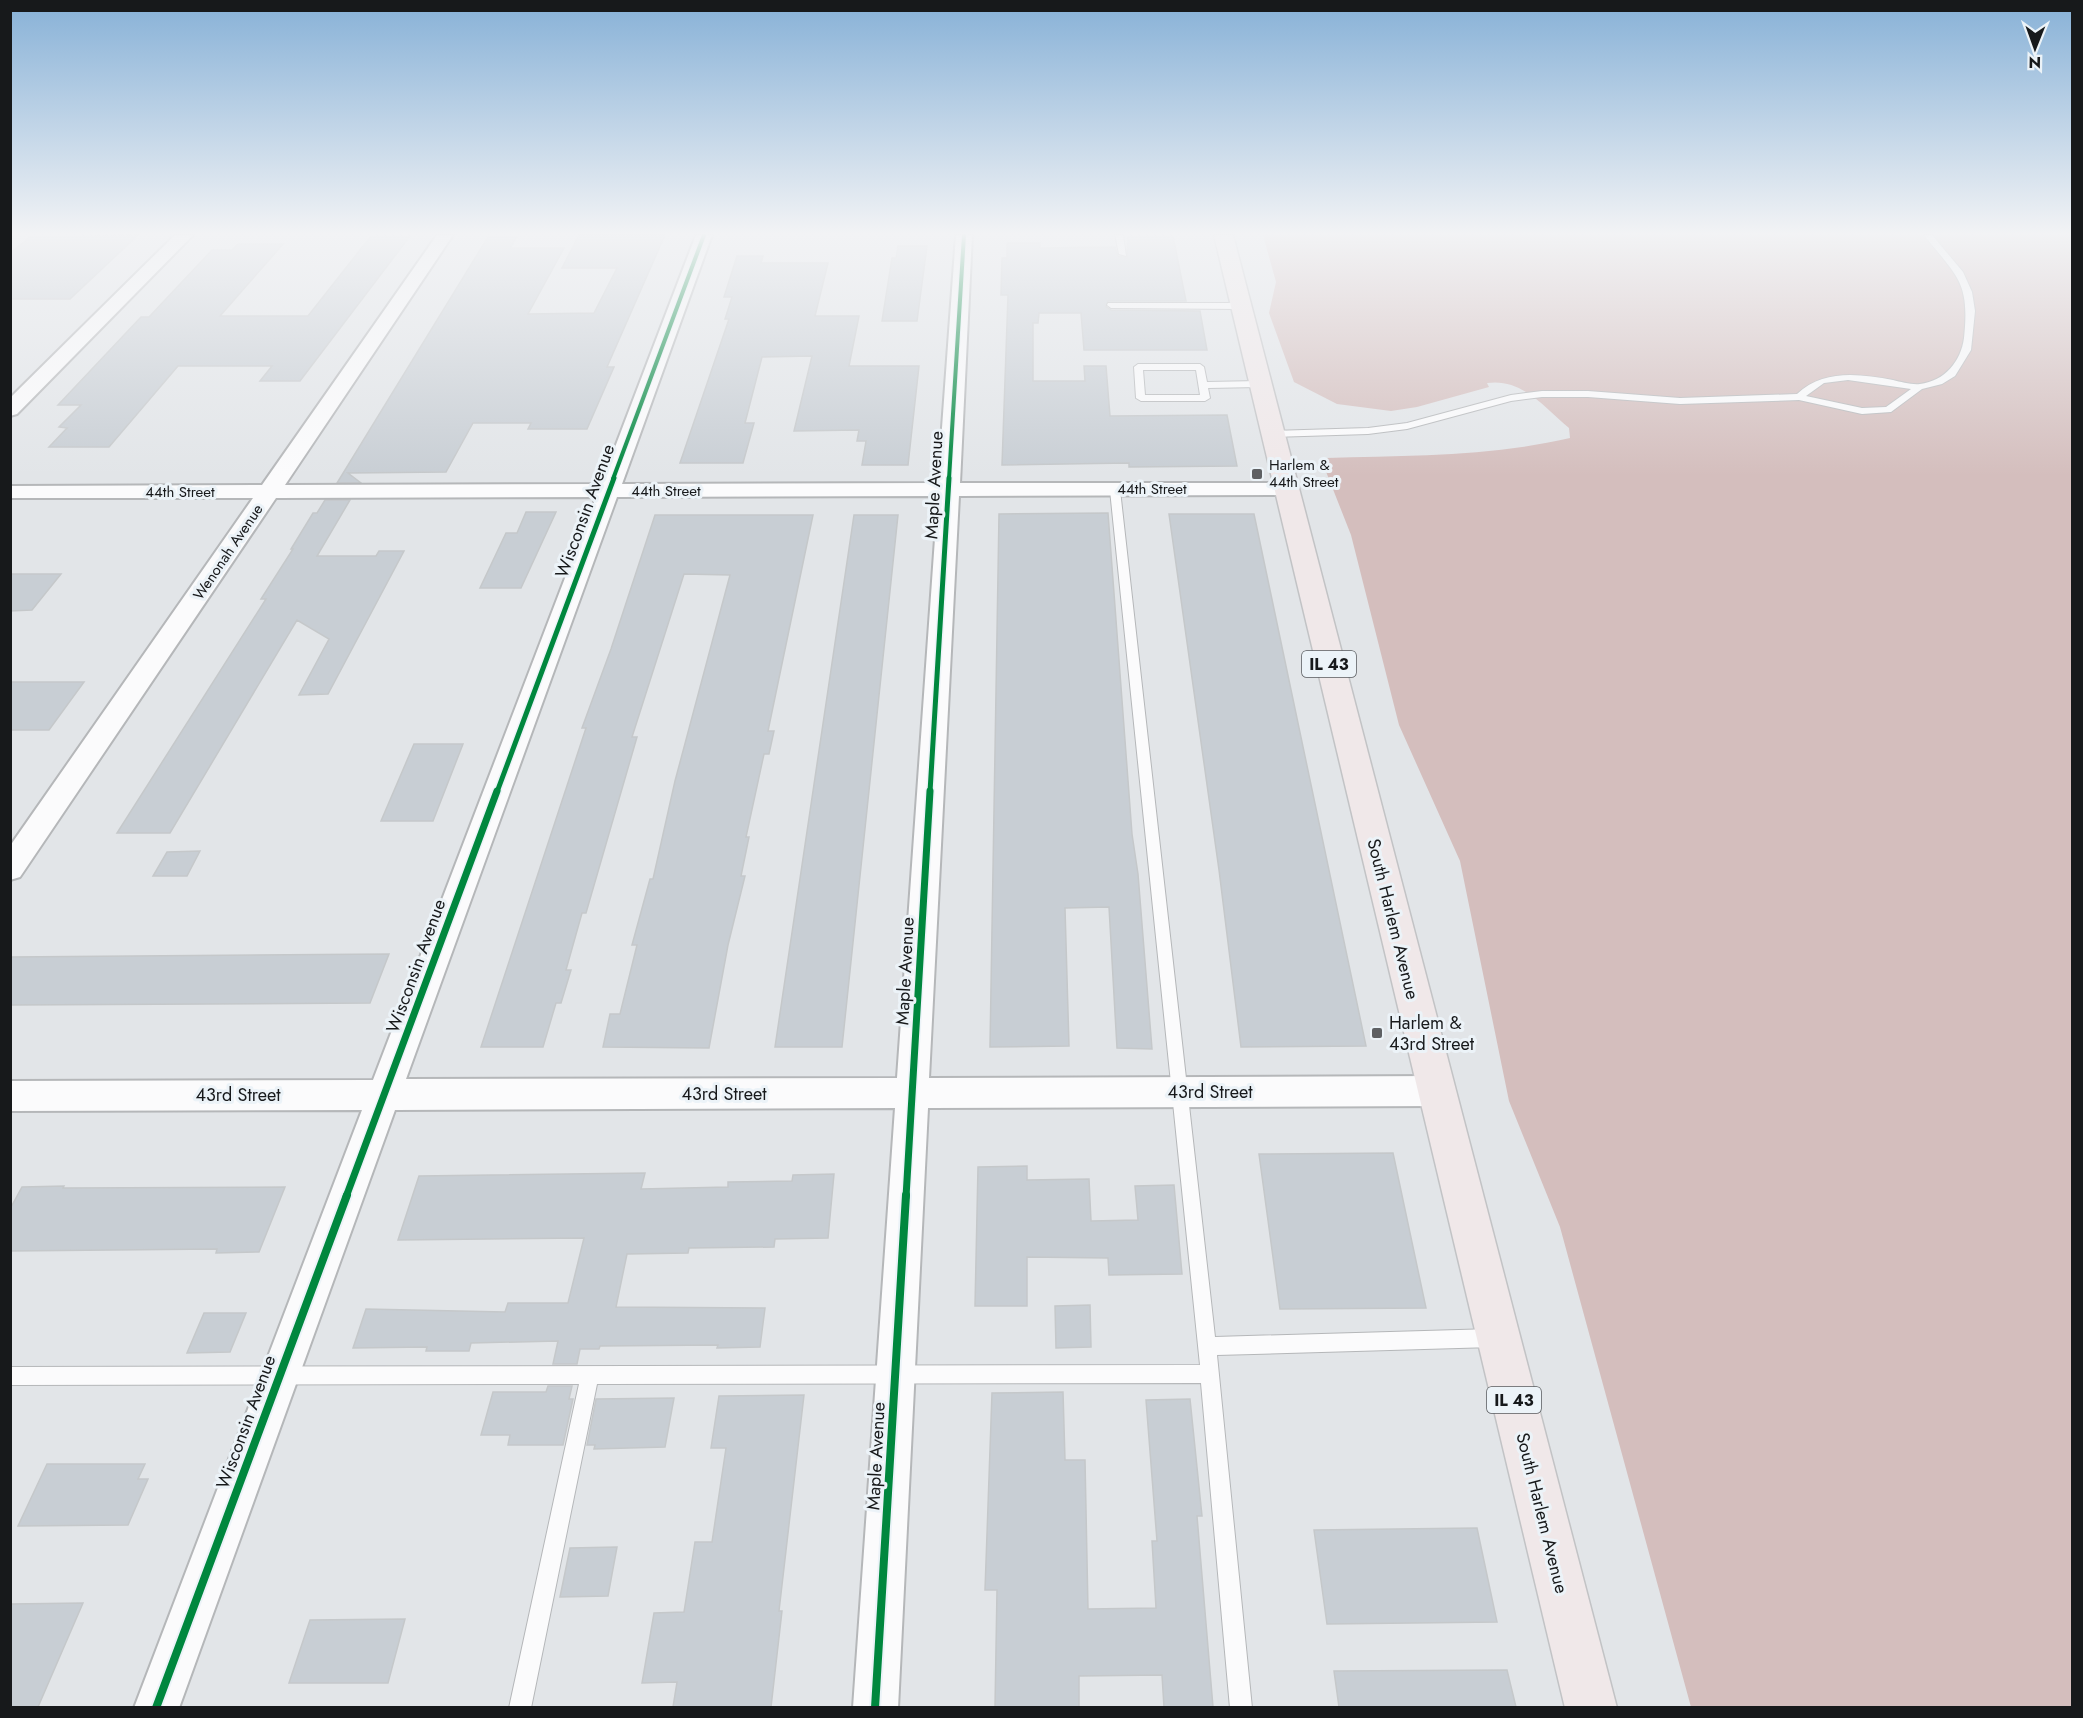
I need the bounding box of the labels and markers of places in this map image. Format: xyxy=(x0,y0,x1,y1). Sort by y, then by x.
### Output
place label: Harlem & 44th Street xyxy=(1269,454,1339,493)
marker: Harlem & 44th Street xyxy=(1250,467,1264,481)
place label: Harlem & 43rd Street xyxy=(1389,1010,1475,1057)
marker: Harlem & 43rd Street xyxy=(1370,1026,1384,1040)

